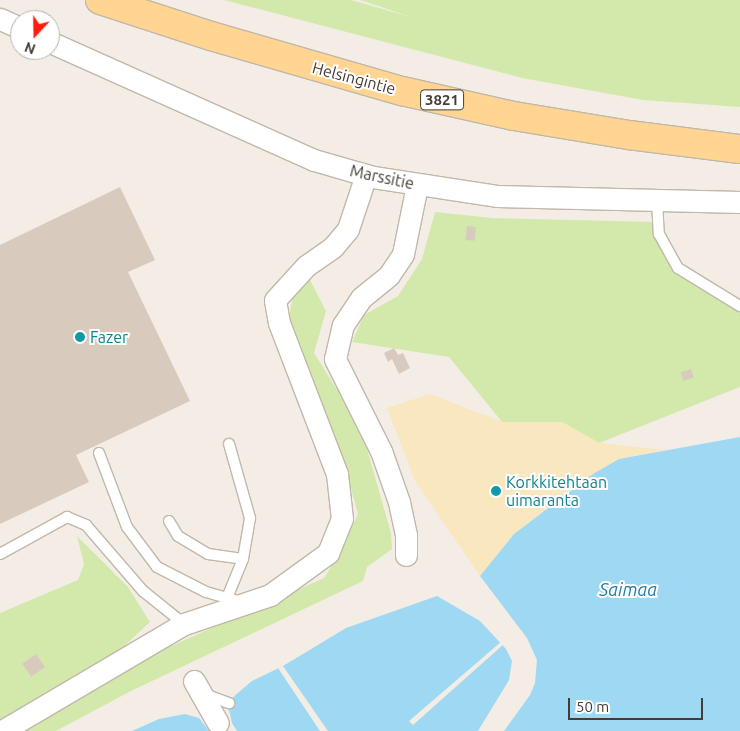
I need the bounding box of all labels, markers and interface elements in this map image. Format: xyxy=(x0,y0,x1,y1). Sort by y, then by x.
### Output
north arrow xyxy=(10,10,60,60)
text: N xyxy=(22,39,38,57)
street label: Helsingintie xyxy=(310,58,398,98)
road number: 3821 xyxy=(420,88,464,112)
street label: Marssitie xyxy=(348,161,416,193)
place label: Fazer xyxy=(90,327,128,347)
marker: Fazer xyxy=(74,331,86,343)
place label: Korkkitehtaan uimaranta xyxy=(506,472,607,510)
marker: Korkkitehtaan uimaranta xyxy=(490,485,502,497)
water label: Saimaa xyxy=(599,578,657,600)
scale bar xyxy=(570,688,705,720)
text: 50 m xyxy=(576,698,609,715)

